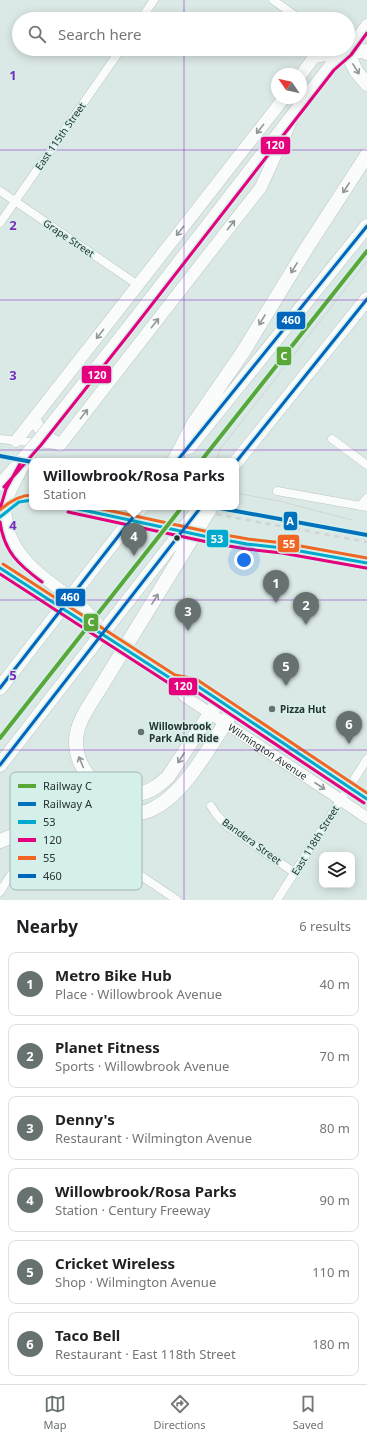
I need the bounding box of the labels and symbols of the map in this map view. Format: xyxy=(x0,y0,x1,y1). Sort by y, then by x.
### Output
one-way arrow xyxy=(352,63,360,74)
text: 1 xyxy=(9,66,17,84)
north arrow xyxy=(271,68,307,104)
street label: East 115th Street xyxy=(31,99,89,173)
one-way arrow xyxy=(256,123,264,134)
line badge: 120 xyxy=(260,136,291,155)
text: 120 xyxy=(266,137,284,152)
one-way arrow xyxy=(342,182,350,194)
text: 2 xyxy=(9,216,17,234)
street label: Grape Street xyxy=(41,216,98,261)
one-way arrow xyxy=(227,220,235,231)
one-way arrow xyxy=(176,226,185,237)
one-way arrow xyxy=(290,262,298,273)
line badge: 460 xyxy=(276,311,306,330)
text: 460 xyxy=(282,312,300,327)
one-way arrow xyxy=(258,314,266,325)
one-way arrow xyxy=(150,318,159,329)
one-way arrow xyxy=(96,328,104,339)
line badge: C xyxy=(276,346,292,366)
text: C xyxy=(280,348,288,363)
line badge: 120 xyxy=(81,365,112,384)
text: 3 xyxy=(9,366,17,384)
text: 120 xyxy=(88,367,106,382)
one-way arrow xyxy=(80,409,88,420)
line badge: A xyxy=(283,511,298,531)
text: A xyxy=(286,513,294,528)
text: 4 xyxy=(9,516,17,534)
pin: 4 xyxy=(121,523,147,556)
line badge: 53 xyxy=(206,529,229,548)
text: 53 xyxy=(211,531,223,546)
unlabelled marker xyxy=(172,533,182,543)
line badge: 55 xyxy=(277,534,300,553)
text: 55 xyxy=(283,536,295,551)
your location xyxy=(234,550,254,570)
pin: 1 xyxy=(263,570,289,603)
line badge: 460 xyxy=(55,588,86,607)
text: 460 xyxy=(61,589,79,604)
pin: 2 xyxy=(293,592,319,625)
one-way arrow xyxy=(151,594,159,605)
pin: 3 xyxy=(175,598,201,631)
line badge: C xyxy=(83,613,99,632)
text: C xyxy=(87,614,95,629)
pin: 5 xyxy=(273,653,299,686)
text: 5 xyxy=(9,666,17,684)
line badge: 120 xyxy=(168,677,198,696)
text: 120 xyxy=(174,678,192,693)
place label: Pizza Hut xyxy=(280,702,327,716)
marker: Pizza Hut xyxy=(267,704,277,714)
pin: 6 xyxy=(336,711,362,744)
place label: Willowbrook Park And Ride xyxy=(149,719,219,745)
street label: Wilmington Avenue xyxy=(225,720,310,783)
marker: Willowbrook Park And Ride xyxy=(136,727,146,737)
one-way arrow xyxy=(177,752,185,764)
one-way arrow xyxy=(77,756,84,768)
legend xyxy=(10,772,142,890)
text: Railway C xyxy=(43,778,92,793)
one-way arrow xyxy=(314,782,326,790)
text: Railway A xyxy=(43,796,93,811)
street label: East 118th Street xyxy=(288,802,342,877)
text: 53 xyxy=(43,814,56,829)
street label: Bandera Street xyxy=(220,815,285,868)
text: 120 xyxy=(43,832,62,847)
text: 55 xyxy=(43,850,56,865)
text: 460 xyxy=(43,868,62,883)

